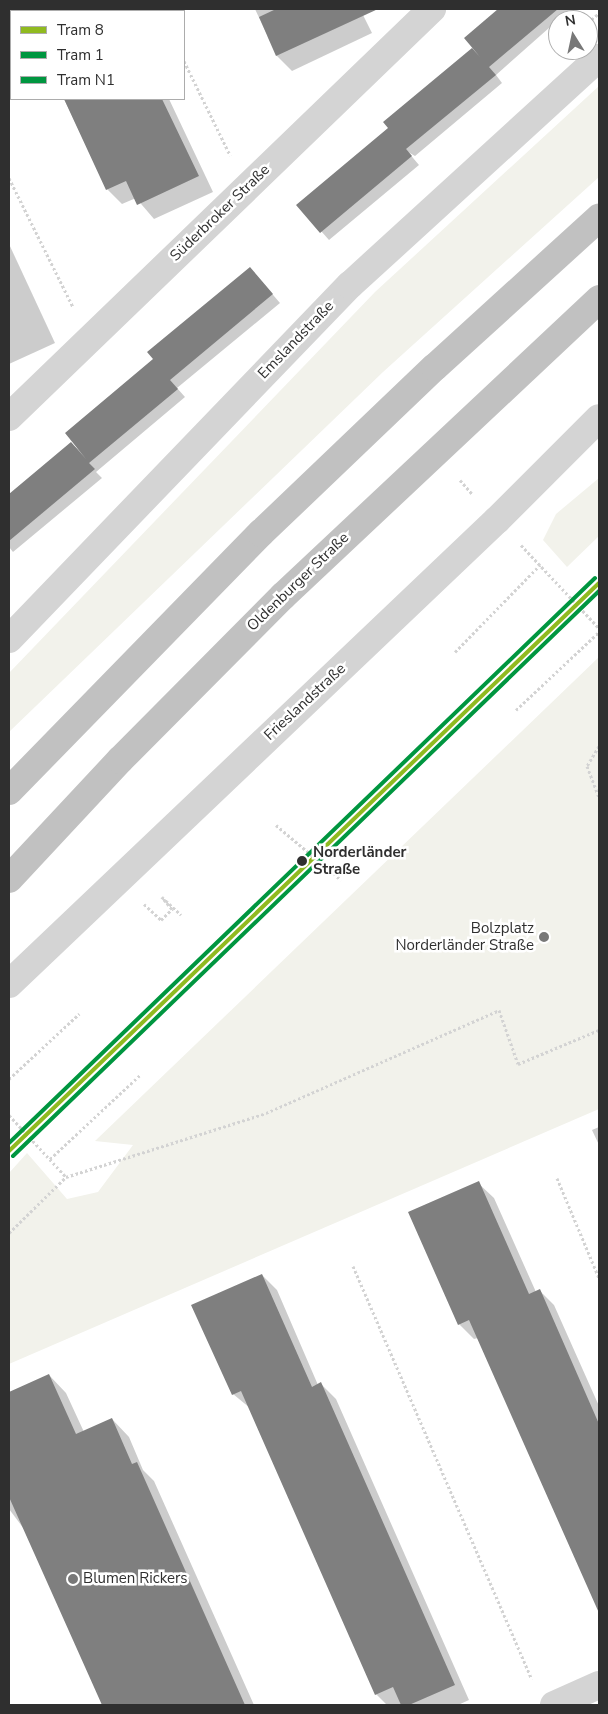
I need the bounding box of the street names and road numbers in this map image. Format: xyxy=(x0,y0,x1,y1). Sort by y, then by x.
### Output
street label: Süderbroker Straße xyxy=(166,161,274,265)
street label: Emslandstraße xyxy=(254,297,338,383)
street label: Oldenburger Straße xyxy=(243,529,353,635)
street label: Frieslandstraße xyxy=(261,660,349,744)

